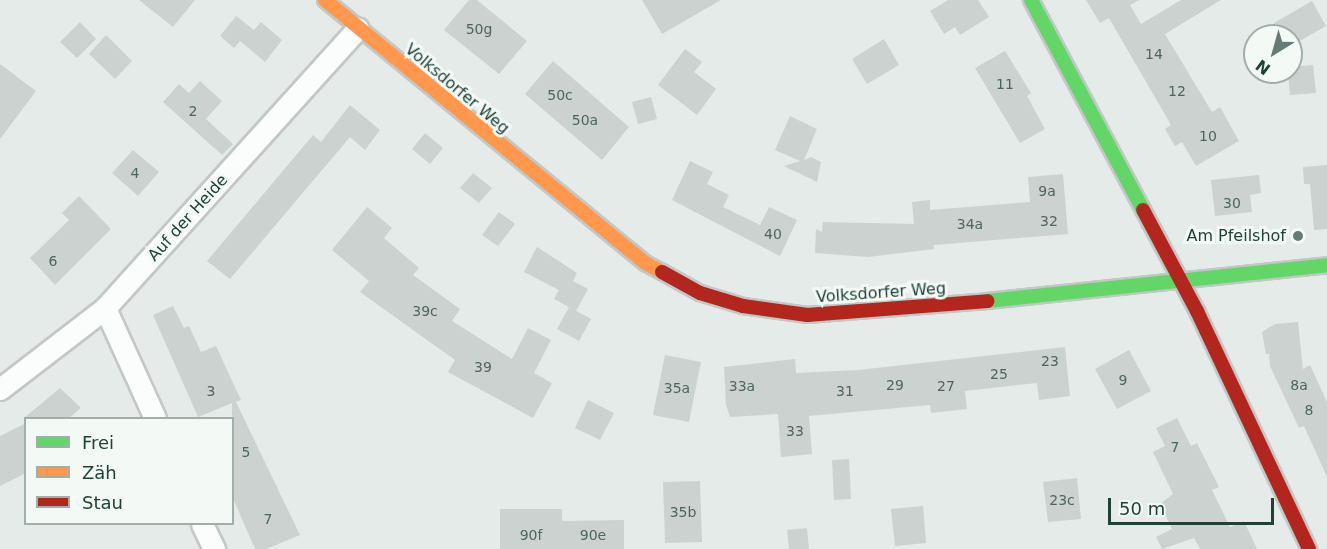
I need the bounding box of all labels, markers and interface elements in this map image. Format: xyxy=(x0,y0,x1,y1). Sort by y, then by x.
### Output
house number: 50g xyxy=(466,21,492,37)
north arrow xyxy=(1243,24,1303,84)
street label: Volksdorfer Weg xyxy=(401,40,513,138)
house number: 14 xyxy=(1145,46,1163,62)
text: N xyxy=(1252,56,1274,79)
house number: 11 xyxy=(996,76,1014,92)
house number: 12 xyxy=(1168,83,1186,99)
house number: 50c xyxy=(547,87,573,103)
house number: 2 xyxy=(189,103,197,119)
house number: 50a xyxy=(572,112,598,128)
house number: 10 xyxy=(1199,128,1217,144)
house number: 4 xyxy=(131,165,139,181)
street label: Auf der Heide xyxy=(144,171,232,265)
house number: 9a xyxy=(1038,183,1056,199)
house number: 30 xyxy=(1223,195,1241,211)
house number: 32 xyxy=(1040,213,1058,229)
house number: 34a xyxy=(957,216,983,232)
house number: 40 xyxy=(764,226,782,242)
place label: Am Pfeilshof xyxy=(1186,226,1286,246)
marker: Am Pfeilshof xyxy=(1291,229,1305,243)
house number: 6 xyxy=(49,253,57,269)
street label: Volksdorfer Weg xyxy=(815,279,947,307)
house number: 39c xyxy=(412,303,438,319)
house number: 23 xyxy=(1041,353,1059,369)
house number: 39 xyxy=(474,359,492,375)
house number: 25 xyxy=(990,366,1008,382)
house number: 9 xyxy=(1119,372,1127,388)
house number: 29 xyxy=(886,377,904,393)
house number: 8a xyxy=(1290,377,1308,393)
house number: 33a xyxy=(729,378,755,394)
house number: 27 xyxy=(937,378,955,394)
house number: 35a xyxy=(664,380,690,396)
house number: 3 xyxy=(207,383,215,399)
house number: 31 xyxy=(836,383,854,399)
house number: 8 xyxy=(1305,402,1313,418)
legend xyxy=(24,417,234,525)
house number: 33 xyxy=(786,423,804,439)
text: Frei xyxy=(82,432,114,453)
house number: 7 xyxy=(1171,439,1179,455)
house number: 5 xyxy=(242,444,250,460)
text: Zäh xyxy=(82,462,117,483)
scale bar xyxy=(1111,486,1278,524)
text: Stau xyxy=(82,492,123,513)
house number: 23c xyxy=(1049,492,1075,508)
text: 50 m xyxy=(1119,498,1165,519)
house number: 35b xyxy=(670,504,696,520)
house number: 7 xyxy=(264,511,272,527)
house number: 90f xyxy=(520,527,542,543)
house number: 90e xyxy=(580,527,606,543)

